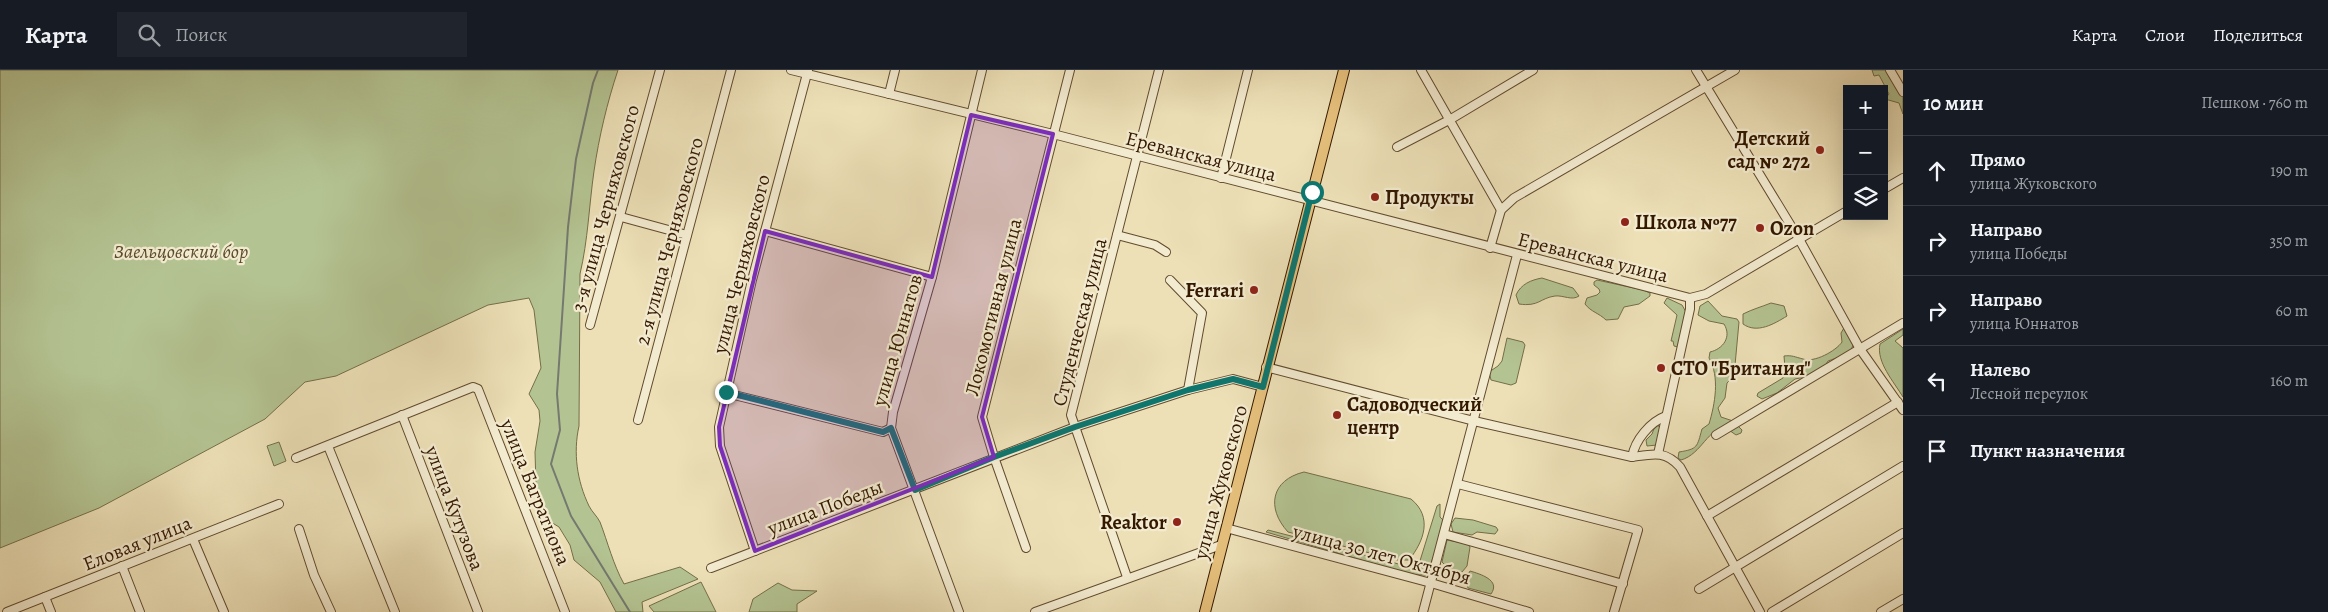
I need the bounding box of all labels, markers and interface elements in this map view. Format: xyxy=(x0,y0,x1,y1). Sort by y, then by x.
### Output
search box xyxy=(117,12,467,57)
text: Карта xyxy=(25,19,87,51)
icon: search xyxy=(135,21,163,49)
text: Поиск xyxy=(175,22,227,48)
text: Карта xyxy=(2072,23,2117,47)
text: Слои xyxy=(2145,23,2185,47)
text: Поделиться xyxy=(2213,23,2303,47)
map controls xyxy=(1843,85,1888,220)
button: + xyxy=(1843,85,1888,130)
text: 10 мин xyxy=(1923,89,1984,117)
text: Пешком · 760 m xyxy=(2201,92,2308,114)
street label: 3-я улица Черняховского xyxy=(565,102,646,314)
street label: Ереванская улица xyxy=(1123,125,1280,188)
place label: Детский сад № 272 xyxy=(1727,125,1810,175)
button: − xyxy=(1843,130,1888,175)
street label: 2-я улица Черняховского xyxy=(629,134,710,348)
marker: Детский сад № 272 xyxy=(1814,144,1826,156)
text: Прямо xyxy=(1970,147,2025,173)
icon: ahead xyxy=(1923,157,1951,185)
text: 190 m xyxy=(2270,160,2308,182)
street label: улица Черняховского xyxy=(706,172,777,358)
text: улица Жуковского xyxy=(1970,173,2097,195)
button: layers xyxy=(1843,175,1888,220)
route start xyxy=(1301,181,1324,204)
place label: Продукты xyxy=(1385,184,1474,211)
marker: Продукты xyxy=(1369,191,1381,203)
place label: Школа №77 xyxy=(1635,209,1737,236)
street label: Локомотивная улица xyxy=(958,215,1029,399)
place label: Ozon xyxy=(1770,215,1814,242)
marker: Школа №77 xyxy=(1619,216,1631,228)
text: Направо xyxy=(1970,217,2042,243)
marker: Ozon xyxy=(1754,222,1766,234)
street label: Ереванская улица xyxy=(1515,226,1672,289)
icon: right xyxy=(1923,227,1951,255)
text: 350 m xyxy=(2269,230,2308,252)
street label: Студенческая улица xyxy=(1046,235,1114,409)
park label: Заельцовский бор xyxy=(114,238,248,265)
text: улица Победы xyxy=(1970,243,2067,265)
street label: улица Юннатов xyxy=(865,271,929,410)
place label: Ferrari xyxy=(1185,277,1244,304)
marker: Ferrari xyxy=(1248,284,1260,296)
text: Направо xyxy=(1970,287,2042,313)
icon: right xyxy=(1923,297,1951,325)
text: 60 m xyxy=(2276,300,2308,322)
text: улица Юннатов xyxy=(1970,313,2079,335)
place label: СТО "Британия" xyxy=(1671,355,1811,382)
text: Налево xyxy=(1970,357,2030,383)
marker: СТО "Британия" xyxy=(1655,362,1667,374)
icon: left xyxy=(1923,367,1951,395)
text: 160 m xyxy=(2270,370,2308,392)
route end xyxy=(715,381,738,404)
text: Лесной переулок xyxy=(1970,383,2088,405)
place label: Садоводческий центр xyxy=(1347,391,1482,441)
street label: улица Жуковского xyxy=(1187,402,1254,563)
marker: Садоводческий центр xyxy=(1331,409,1343,421)
street label: улица Багратиона xyxy=(493,414,578,570)
icon: arrive xyxy=(1923,437,1951,465)
text: Пункт назначения xyxy=(1970,438,2125,464)
street label: улица Кутузова xyxy=(418,441,491,575)
street label: улица Победы xyxy=(763,473,887,542)
street label: Еловая улица xyxy=(79,509,196,578)
place label: Reaktor xyxy=(1100,509,1167,536)
marker: Reaktor xyxy=(1171,516,1183,528)
street label: улица 30 лет Октября xyxy=(1289,518,1474,591)

